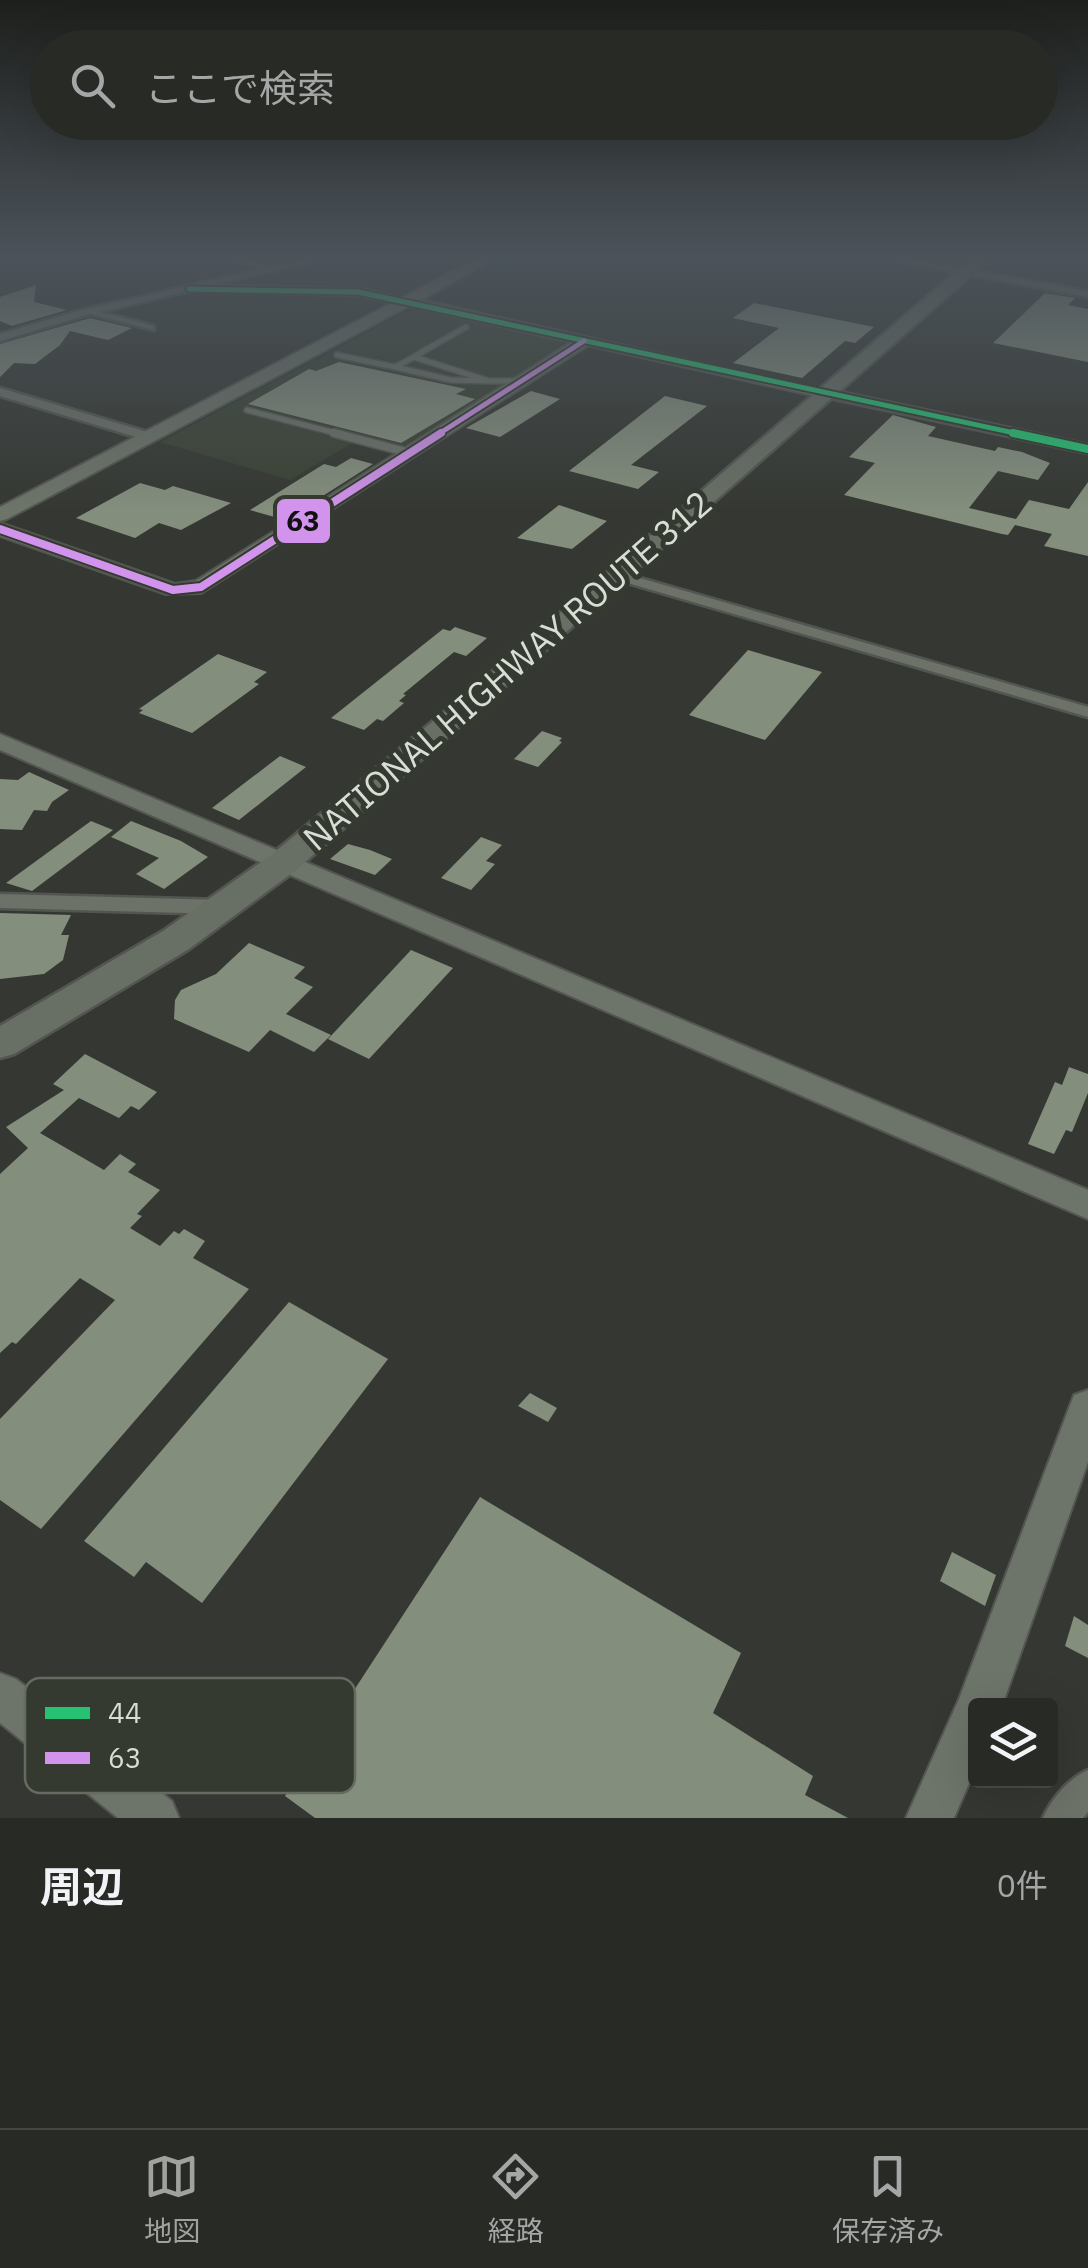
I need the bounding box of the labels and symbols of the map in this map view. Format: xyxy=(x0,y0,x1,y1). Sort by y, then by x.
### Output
street label: NATIONAL HIGHWAY ROUTE 312 xyxy=(293,480,721,860)
line badge: 63 xyxy=(275,497,332,545)
text: 63 xyxy=(286,502,320,539)
legend xyxy=(25,1678,355,1793)
text: 44 xyxy=(108,1694,142,1731)
text: 63 xyxy=(108,1739,142,1776)

